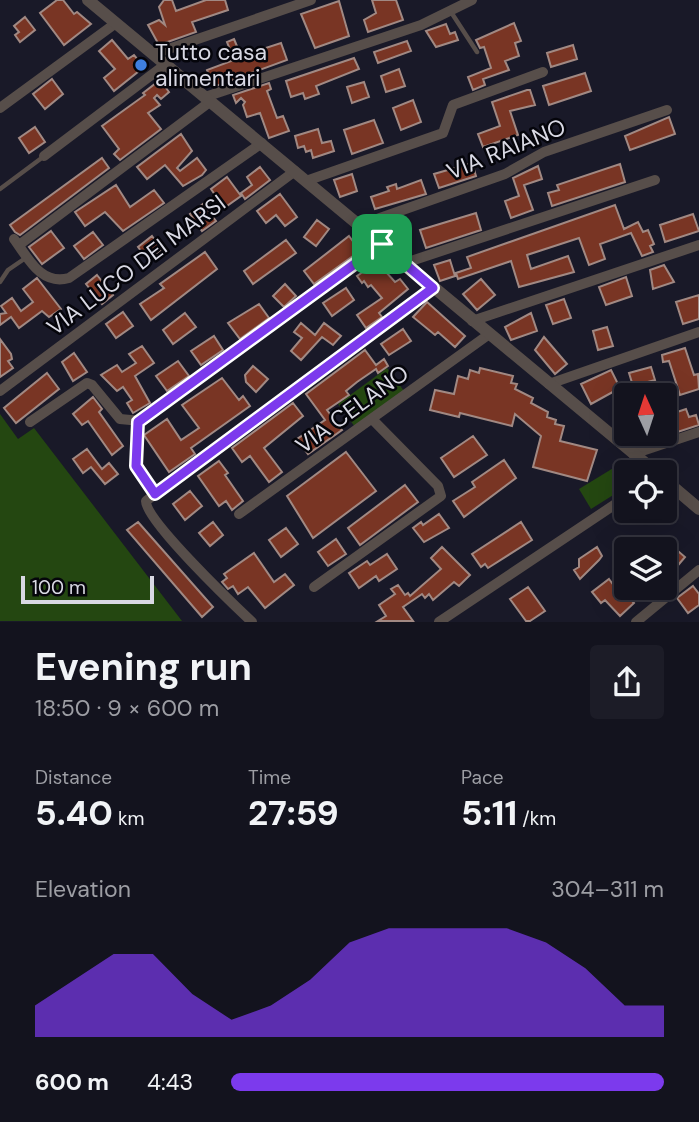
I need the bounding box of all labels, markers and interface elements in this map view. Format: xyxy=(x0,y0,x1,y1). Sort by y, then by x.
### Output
place label: Tutto casa alimentari xyxy=(155,37,267,93)
marker: Tutto casa alimentari xyxy=(133,57,149,73)
street label: VIA RAIANO xyxy=(442,112,570,186)
street label: VIA LUCO DEI MARSI xyxy=(41,188,231,342)
pin xyxy=(352,214,412,274)
icon: arrive xyxy=(363,225,401,263)
street label: VIA CELANO xyxy=(289,358,415,460)
north arrow xyxy=(614,383,677,446)
map controls xyxy=(614,383,677,600)
button: locate xyxy=(614,460,677,523)
button: layers xyxy=(614,537,677,600)
scale bar xyxy=(21,572,154,604)
text: 100 m xyxy=(32,575,86,600)
text: Evening run xyxy=(35,642,252,692)
button: share xyxy=(590,645,664,719)
text: 18:50 · 9 × 600 m xyxy=(35,693,219,723)
text: Distance xyxy=(35,765,112,790)
text: Time xyxy=(248,765,291,790)
text: Pace xyxy=(461,765,504,790)
text: 5.40 xyxy=(35,790,113,836)
text: 27:59 xyxy=(248,790,339,836)
text: 5:11 xyxy=(461,790,517,836)
text: km xyxy=(113,806,145,831)
text: /km xyxy=(517,806,556,831)
text: Elevation xyxy=(35,874,131,904)
text: 304–311 m xyxy=(551,874,664,904)
text: 600 m xyxy=(35,1067,109,1097)
text: 4:43 xyxy=(147,1067,193,1097)

